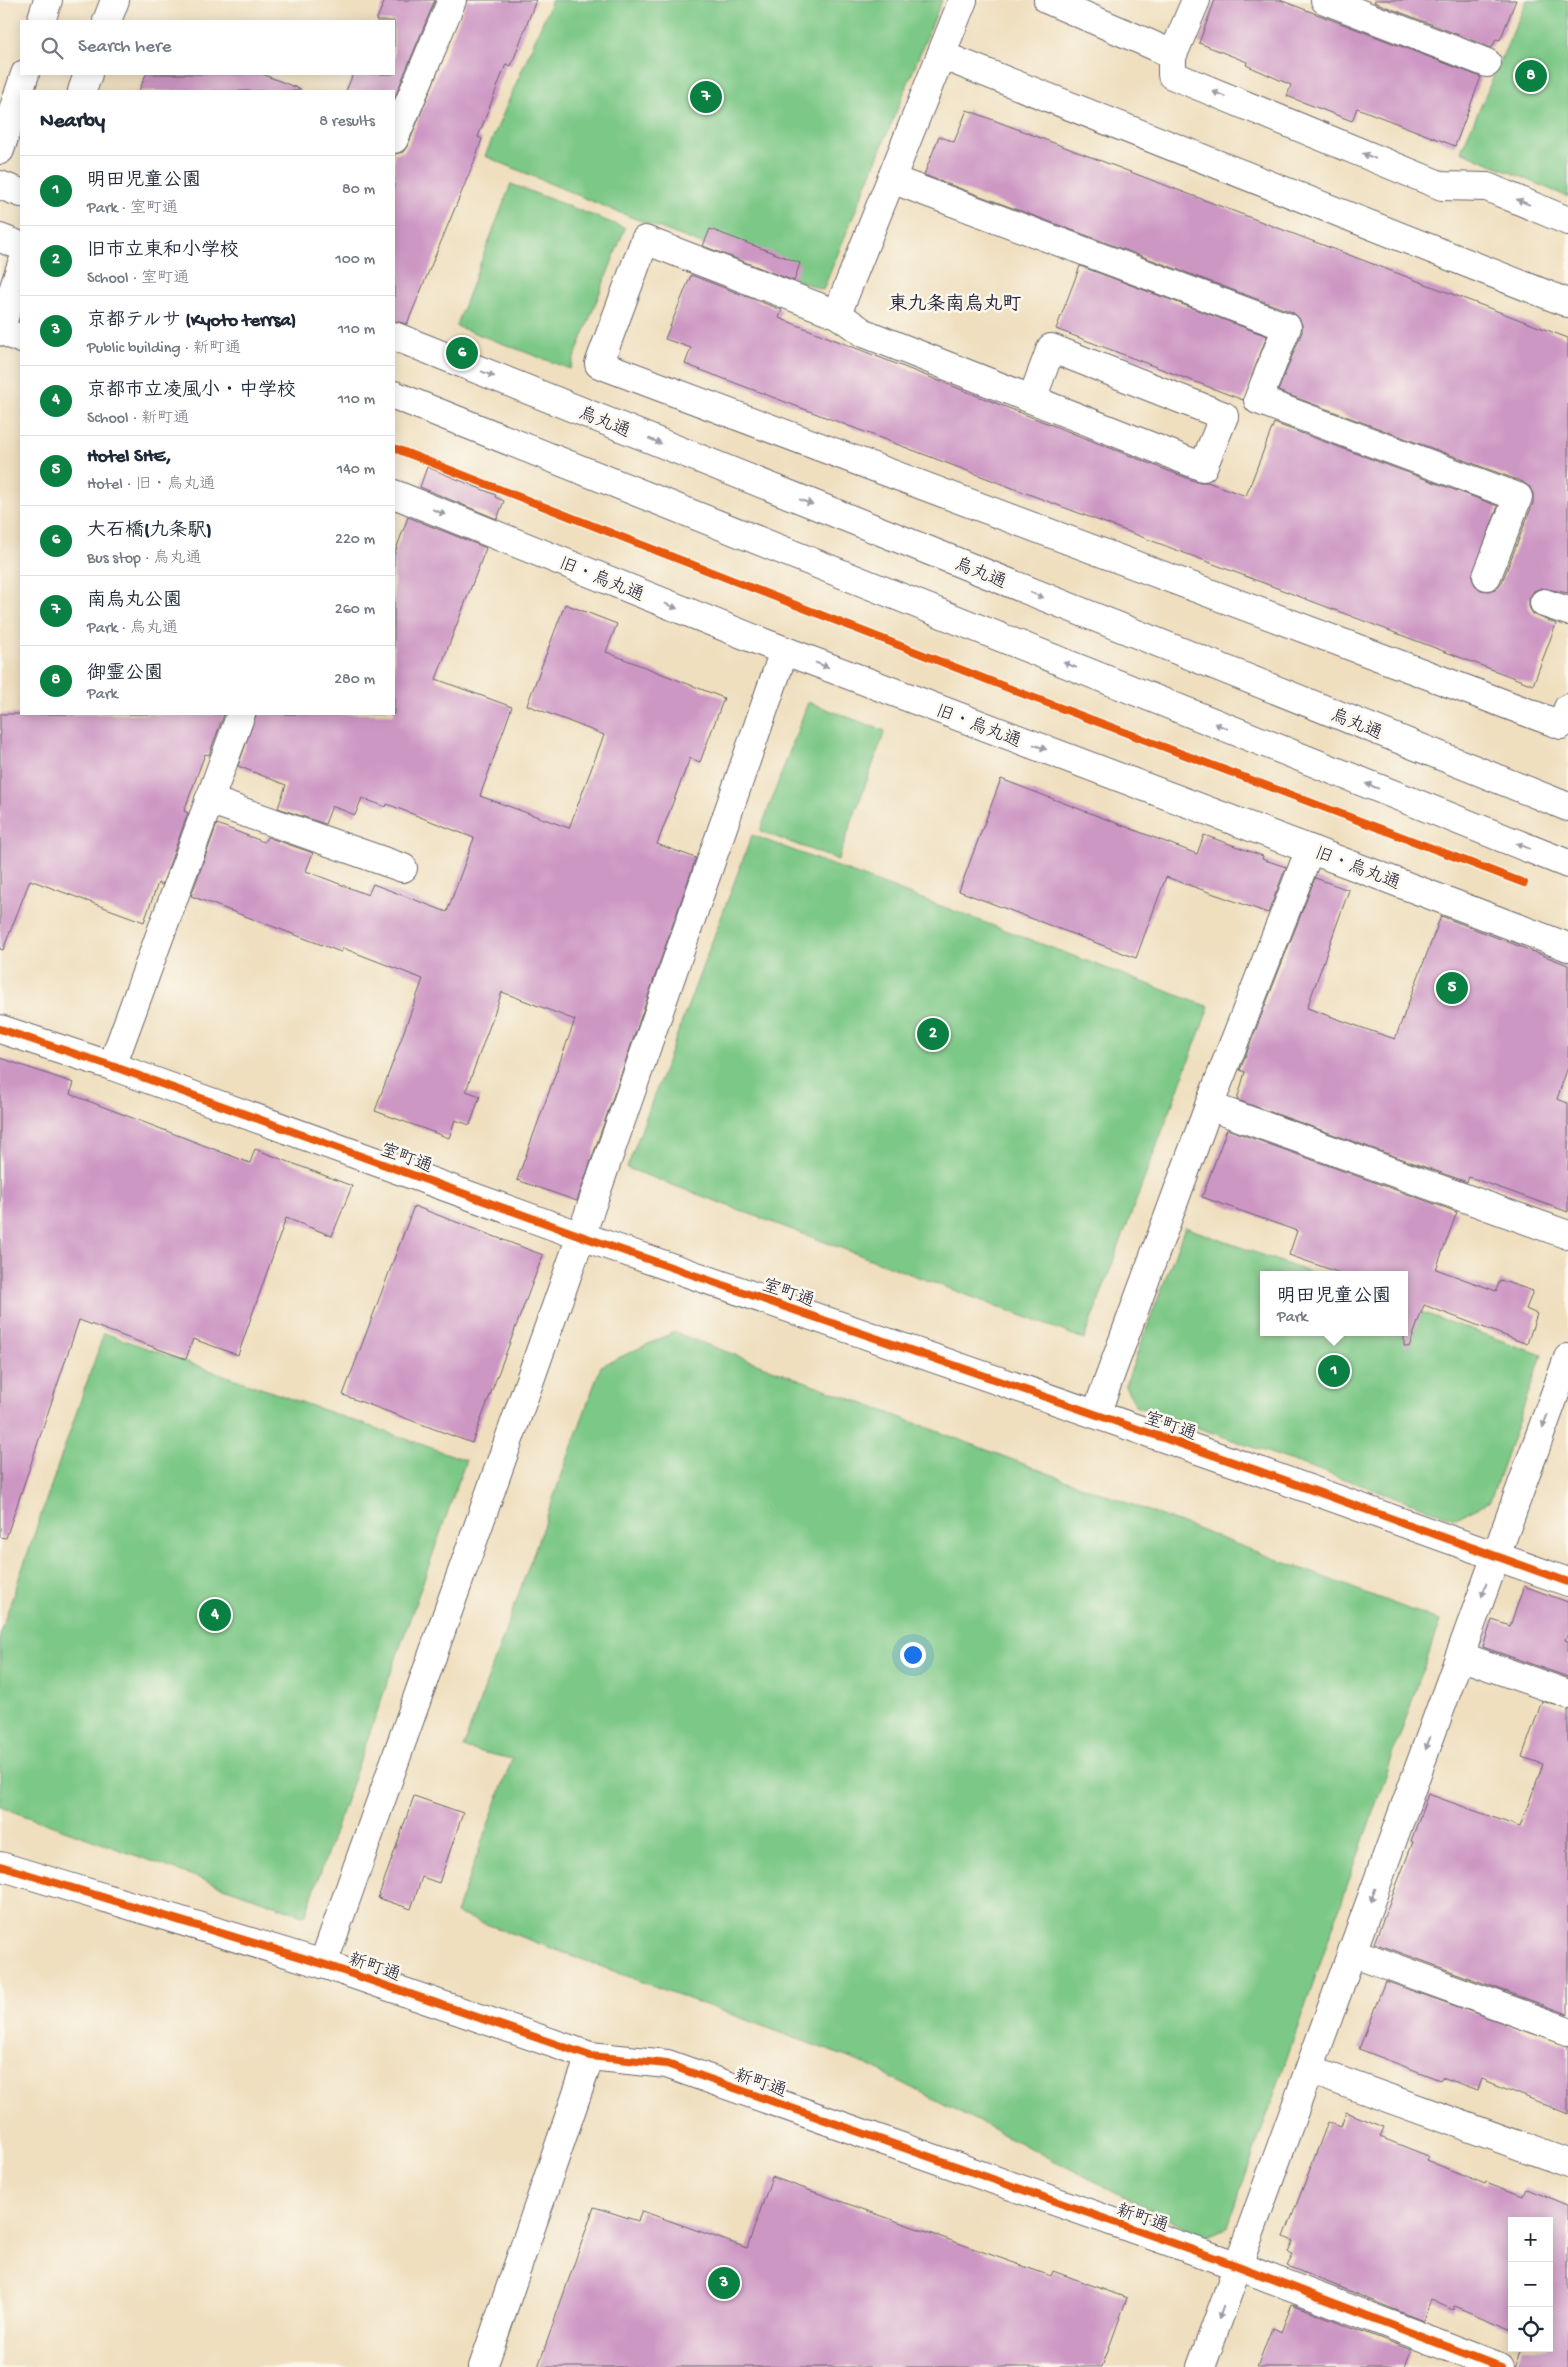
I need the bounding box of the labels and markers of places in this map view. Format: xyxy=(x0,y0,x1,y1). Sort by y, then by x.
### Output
pin: 8 xyxy=(1515,57,1547,95)
pin: 7 xyxy=(690,78,722,116)
pin: 6 xyxy=(446,334,478,372)
pin: 5 xyxy=(1436,969,1468,1007)
pin: 2 xyxy=(917,1015,949,1053)
pin: 1 xyxy=(1318,1352,1350,1390)
pin: 4 xyxy=(199,1596,231,1634)
pin: 3 xyxy=(708,2264,740,2302)

